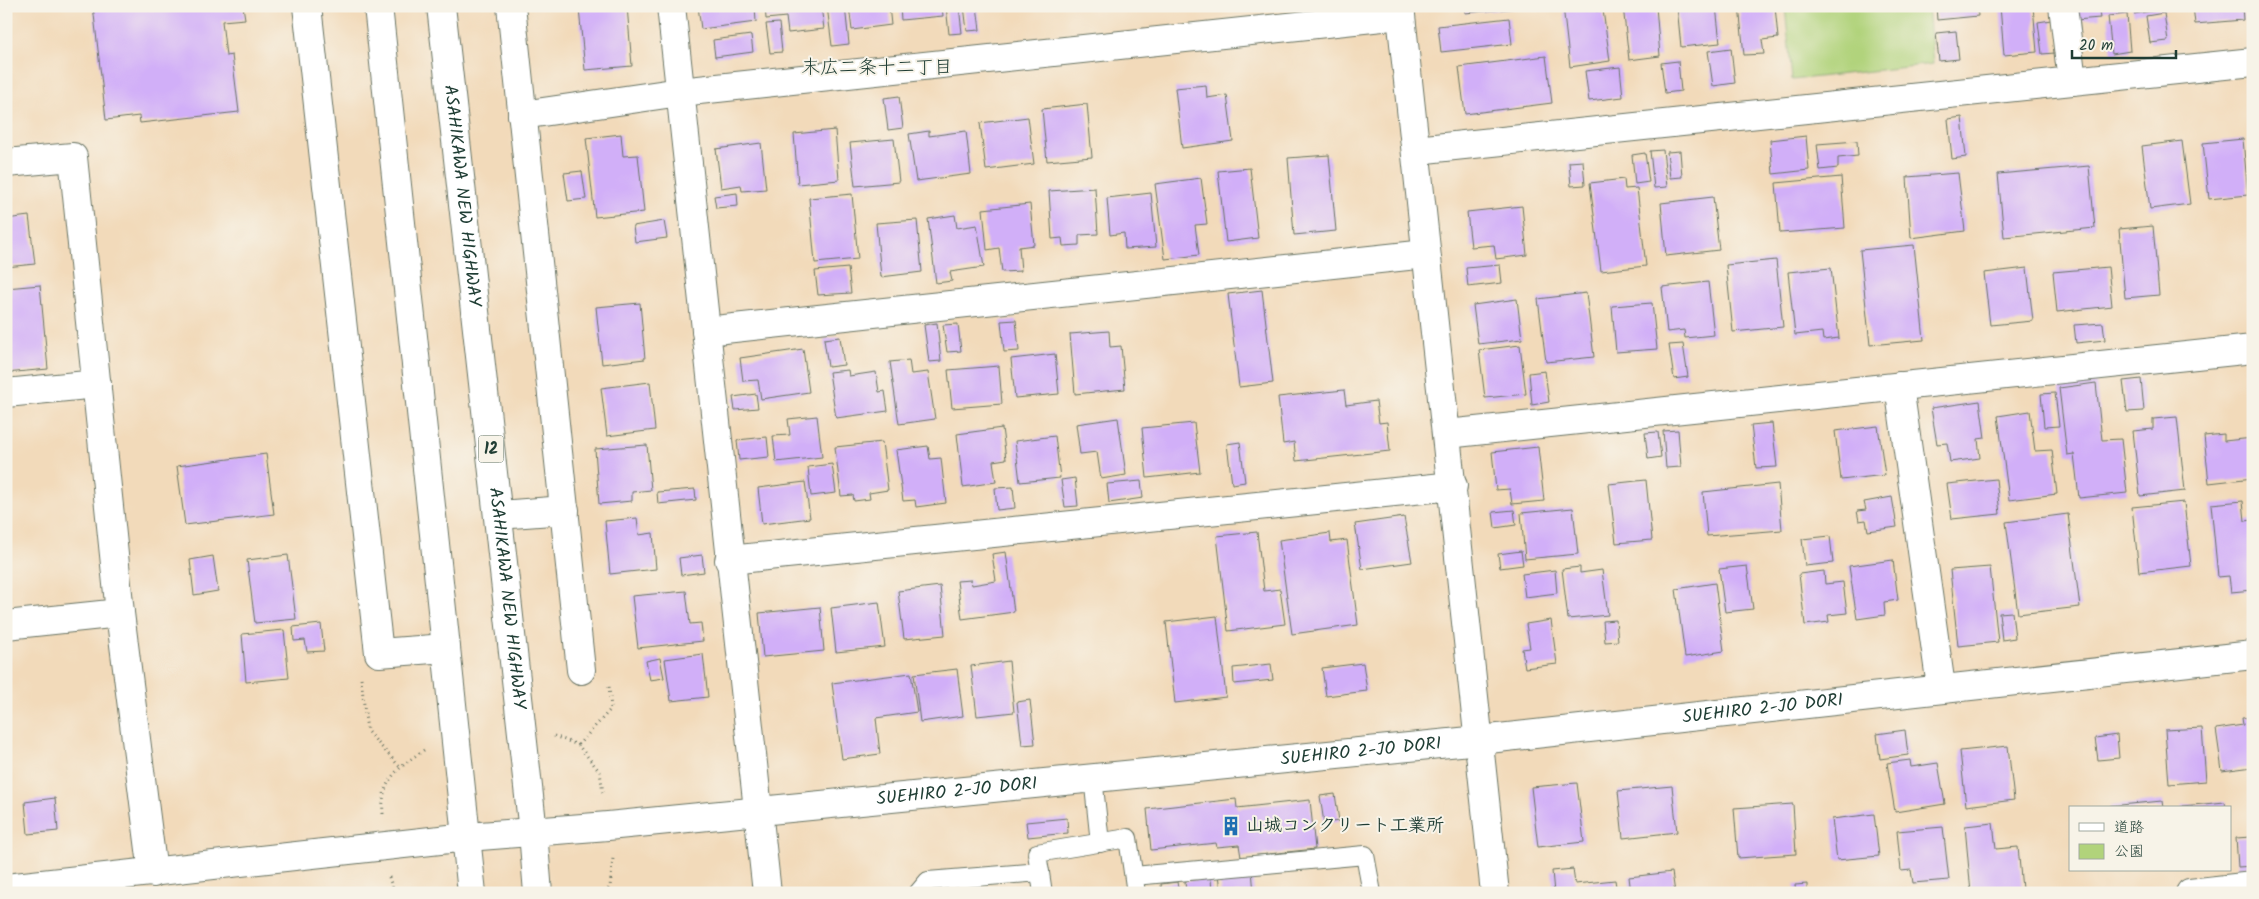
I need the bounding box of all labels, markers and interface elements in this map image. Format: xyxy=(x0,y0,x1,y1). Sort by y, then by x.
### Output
scale bar xyxy=(2072,28,2175,60)
text: 20 m xyxy=(2079,34,2113,58)
district label: 末広二条十二丁目 xyxy=(801,53,953,83)
street label: ASAHIKAWA NEW HIGHWAY xyxy=(435,83,489,309)
road number: 12 xyxy=(478,436,504,462)
street label: ASAHIKAWA NEW HIGHWAY xyxy=(480,486,534,711)
street label: SUEHIRO 2-JO DORI xyxy=(1681,686,1844,732)
street label: SUEHIRO 2-JO DORI xyxy=(1279,729,1443,774)
street label: SUEHIRO 2-JO DORI xyxy=(875,769,1039,814)
legend xyxy=(2069,806,2232,872)
place label: 山城コンクリート工業所 xyxy=(1246,812,1444,841)
building icon: 山城コンクリート工業所 xyxy=(1220,815,1242,837)
text: 道路 xyxy=(2114,816,2144,840)
text: 公園 xyxy=(2114,840,2144,864)

